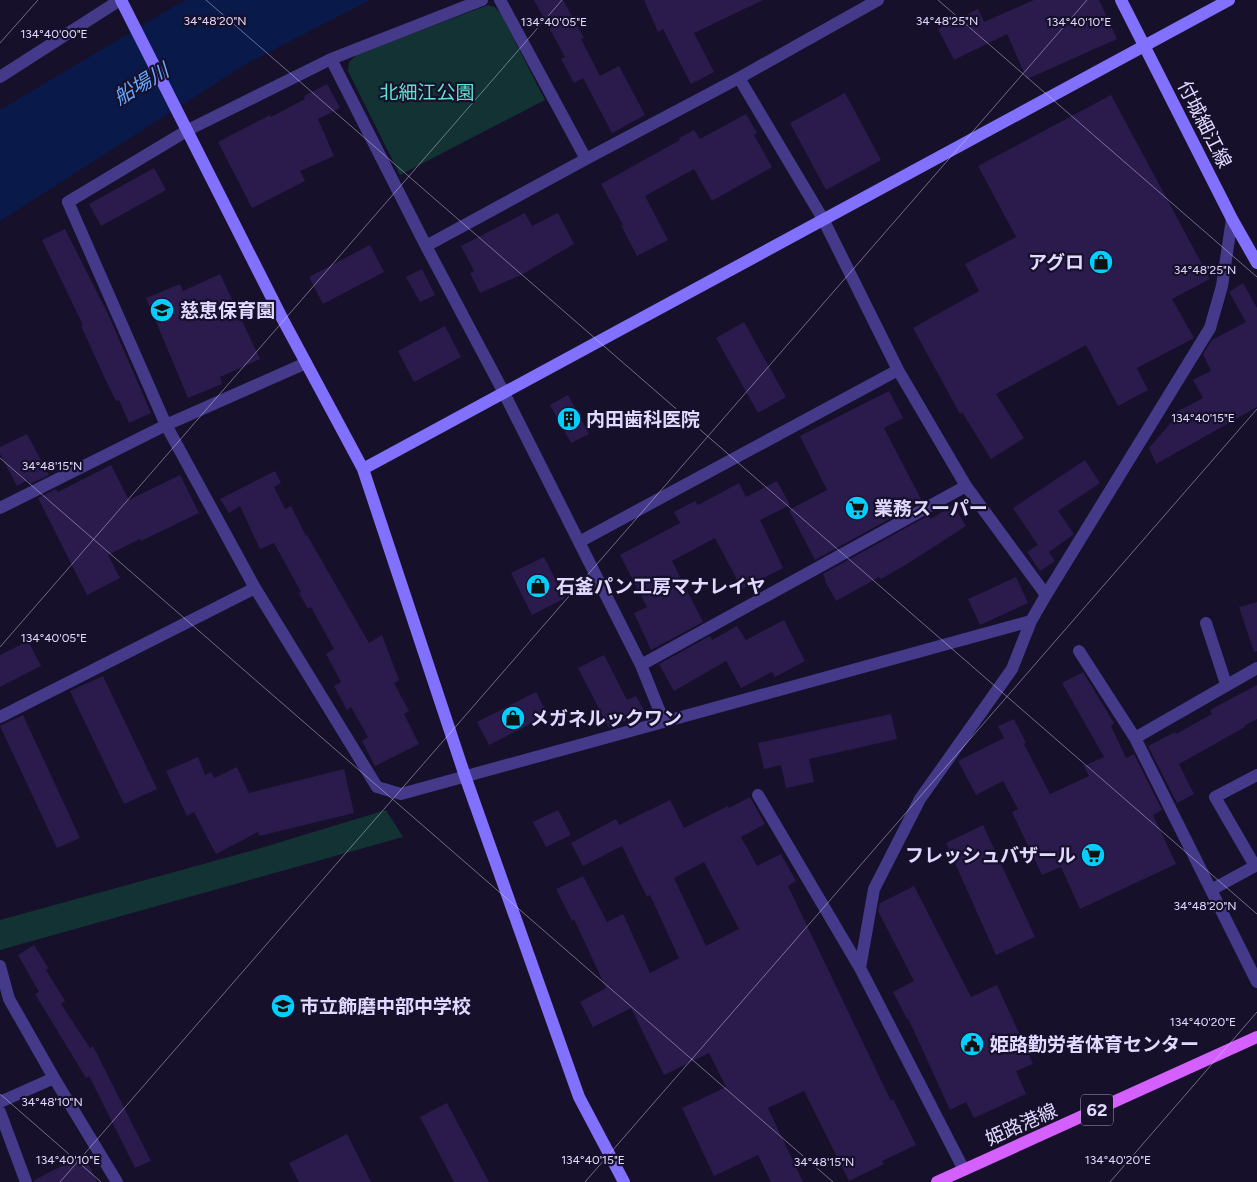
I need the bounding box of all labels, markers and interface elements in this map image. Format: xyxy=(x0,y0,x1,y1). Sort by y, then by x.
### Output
text: 34°48'20"N xyxy=(183,14,247,28)
text: 34°48'25"N xyxy=(916,14,978,28)
text: 134°40'05"E xyxy=(521,15,587,29)
text: 134°40'10"E xyxy=(1047,15,1111,29)
text: 134°40'00"E xyxy=(20,27,88,41)
water label: 船場川 xyxy=(109,57,175,110)
street label: 付城細江線 xyxy=(1173,77,1236,172)
park label: 北細江公園 xyxy=(379,81,475,104)
shop icon: アグロ xyxy=(1088,249,1114,275)
place label: アグロ xyxy=(1028,251,1084,274)
text: 34°48'25"N xyxy=(1174,263,1236,277)
school or university icon: 慈恵保育園 xyxy=(149,297,175,323)
place label: 慈恵保育園 xyxy=(180,299,275,322)
building icon: 内田歯科医院 xyxy=(556,406,582,432)
place label: 内田歯科医院 xyxy=(586,408,700,431)
text: 134°40'15"E xyxy=(1171,411,1235,425)
text: 34°48'15"N xyxy=(22,459,82,473)
supermarket icon: 業務スーパー xyxy=(844,495,870,521)
place label: 業務スーパー xyxy=(874,497,988,520)
shop icon: 石釜パン工房マナレイヤ xyxy=(525,573,551,599)
place label: 石釜パン工房マナレイヤ xyxy=(556,575,765,598)
text: 134°40'05"E xyxy=(21,631,87,645)
shop icon: メガネルックワン xyxy=(500,705,526,731)
place label: メガネルックワン xyxy=(530,707,682,730)
supermarket icon: フレッシュバザール xyxy=(1080,842,1106,868)
place label: フレッシュバザール xyxy=(905,844,1076,867)
text: 34°48'20"N xyxy=(1173,899,1237,913)
school or university icon: 市立飾磨中部中学校 xyxy=(270,993,296,1019)
place label: 市立飾磨中部中学校 xyxy=(300,995,471,1018)
text: 134°40'20"E xyxy=(1170,1015,1236,1029)
public building icon: 姫路勤労者体育センター xyxy=(959,1031,985,1057)
place label: 姫路勤労者体育センター xyxy=(990,1033,1199,1056)
road number: 62 xyxy=(1081,1094,1113,1126)
text: 34°48'10"N xyxy=(21,1095,83,1109)
street label: 姫路港線 xyxy=(982,1098,1061,1150)
text: 134°40'10"E xyxy=(36,1153,100,1167)
text: 134°40'15"E xyxy=(561,1153,625,1167)
text: 134°40'20"E xyxy=(1085,1153,1151,1167)
text: 34°48'15"N xyxy=(794,1155,854,1169)

